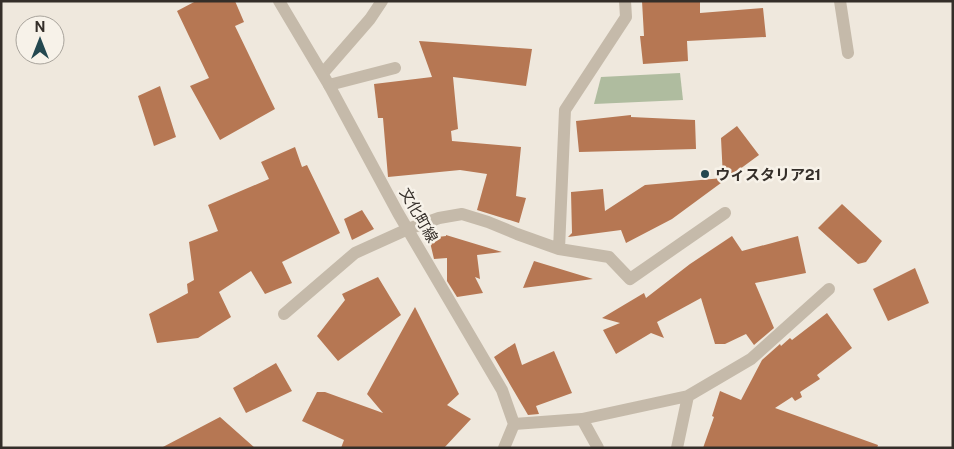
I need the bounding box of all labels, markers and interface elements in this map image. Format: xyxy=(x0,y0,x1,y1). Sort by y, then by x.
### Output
north arrow xyxy=(15,15,65,65)
text: N xyxy=(35,19,45,35)
place label: ウィスタリア21 xyxy=(715,166,821,183)
marker: ウィスタリア21 xyxy=(699,168,711,180)
street label: 文化町線 xyxy=(397,185,441,245)

